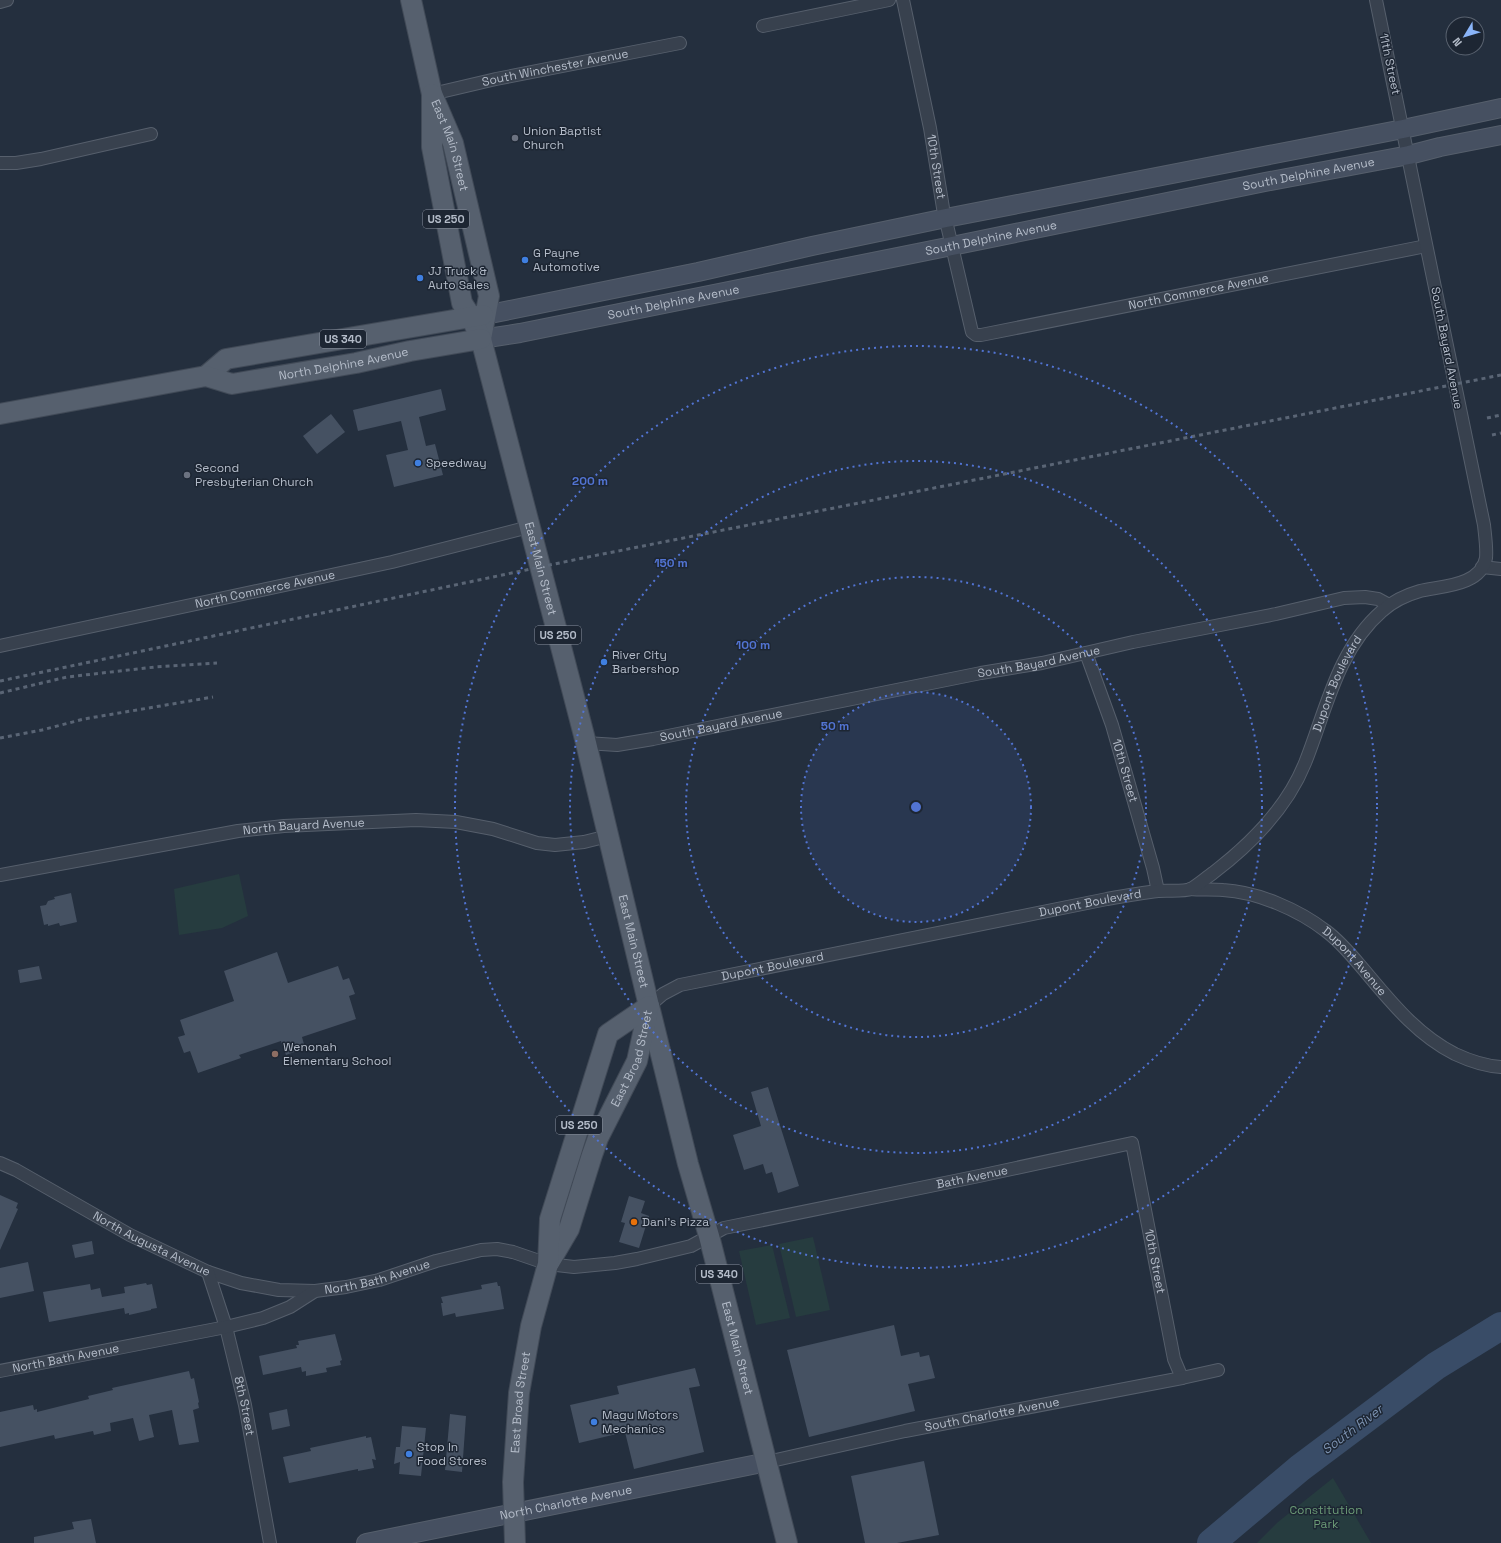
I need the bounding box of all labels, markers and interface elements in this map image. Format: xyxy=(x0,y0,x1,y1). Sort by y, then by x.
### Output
north arrow xyxy=(1445,16,1485,56)
street label: 11th Street xyxy=(1376,32,1404,96)
text: N xyxy=(1449,35,1465,49)
street label: South Winchester Avenue xyxy=(480,45,630,90)
street label: East Main Street xyxy=(427,97,472,193)
place label: Union Baptist Church xyxy=(523,123,602,153)
marker: Union Baptist Church xyxy=(510,133,520,143)
street label: 10th Street xyxy=(923,133,949,200)
street label: South Delphine Avenue xyxy=(1241,154,1376,194)
road number: US 250 xyxy=(423,210,469,228)
street label: South Delphine Avenue xyxy=(924,217,1058,259)
place label: G Payne Automotive xyxy=(533,245,600,275)
marker: G Payne Automotive xyxy=(520,255,530,265)
place label: JJ Truck & Auto Sales xyxy=(428,263,489,293)
street label: North Commerce Avenue xyxy=(1127,270,1270,313)
marker: JJ Truck & Auto Sales xyxy=(415,273,425,283)
street label: South Delphine Avenue xyxy=(606,281,741,323)
street label: South Bayard Avenue xyxy=(1427,285,1467,411)
road number: US 340 xyxy=(320,330,366,348)
street label: North Delphine Avenue xyxy=(277,344,410,384)
place label: Speedway xyxy=(426,455,487,471)
marker: Speedway xyxy=(413,458,423,468)
place label: Second Presbyterian Church xyxy=(195,460,313,490)
marker: Second Presbyterian Church xyxy=(182,470,192,480)
text: 200 m xyxy=(572,473,608,489)
street label: East Main Street xyxy=(521,520,560,617)
text: 150 m xyxy=(654,555,688,571)
street label: North Commerce Avenue xyxy=(193,566,336,612)
road number: US 250 xyxy=(535,626,581,644)
street label: Dupont Boulevard xyxy=(1309,632,1365,734)
text: 100 m xyxy=(736,637,770,653)
street label: South Bayard Avenue xyxy=(976,642,1102,681)
place label: River City Barbershop xyxy=(612,647,680,677)
marker: River City Barbershop xyxy=(599,657,609,667)
street label: South Bayard Avenue xyxy=(658,705,784,745)
text: 50 m xyxy=(821,718,849,734)
street label: 10th Street xyxy=(1108,737,1142,804)
centre of rings xyxy=(909,800,923,814)
street label: North Bayard Avenue xyxy=(242,814,365,838)
street label: Dupont Boulevard xyxy=(1037,885,1143,921)
street label: East Main Street xyxy=(615,893,652,990)
street label: Dupont Avenue xyxy=(1319,923,1390,999)
street label: Dupont Boulevard xyxy=(720,948,825,984)
street label: East Broad Street xyxy=(607,1009,656,1110)
place label: Wenonah Elementary School xyxy=(283,1039,391,1069)
marker: Wenonah Elementary School xyxy=(270,1049,280,1059)
road number: US 250 xyxy=(556,1116,602,1134)
street label: Bath Avenue xyxy=(935,1162,1009,1192)
street label: North Augusta Avenue xyxy=(90,1207,213,1280)
place label: Dani's Pizza xyxy=(642,1214,709,1230)
marker: Dani's Pizza xyxy=(629,1217,639,1227)
street label: 10th Street xyxy=(1141,1228,1169,1295)
street label: North Bath Avenue xyxy=(323,1256,432,1298)
road number: US 340 xyxy=(696,1265,742,1283)
street label: East Main Street xyxy=(718,1300,757,1397)
street label: North Bath Avenue xyxy=(11,1340,121,1376)
street label: East Broad Street xyxy=(507,1350,534,1454)
street label: 8th Street xyxy=(230,1375,258,1437)
street label: South Charlotte Avenue xyxy=(923,1394,1061,1435)
water label: South River xyxy=(1318,1400,1388,1458)
place label: Magu Motors Mechanics xyxy=(602,1407,678,1437)
marker: Magu Motors Mechanics xyxy=(589,1417,599,1427)
place label: Stop In Food Stores xyxy=(417,1439,487,1469)
marker: Stop In Food Stores xyxy=(404,1449,414,1459)
street label: North Charlotte Avenue xyxy=(498,1481,634,1524)
park label: Constitution Park xyxy=(1289,1502,1363,1532)

